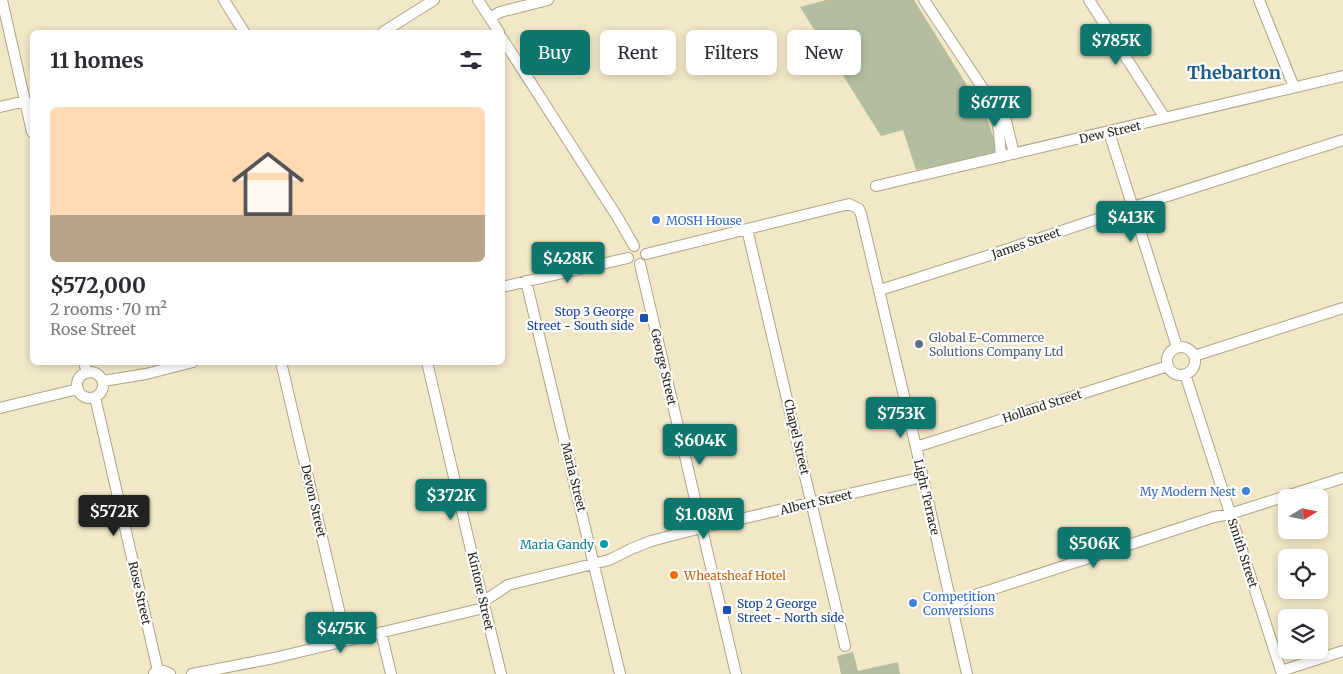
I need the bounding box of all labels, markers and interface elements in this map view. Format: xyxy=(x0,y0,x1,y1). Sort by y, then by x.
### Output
pin: $785K xyxy=(1081,23,1151,66)
chip: Buy xyxy=(520,30,590,75)
chip: Rent xyxy=(600,30,676,75)
chip: Filters xyxy=(686,30,777,75)
chip: New xyxy=(787,30,861,75)
text: $785K xyxy=(1091,30,1141,50)
icon: filters xyxy=(457,46,485,74)
text: 11 homes xyxy=(50,47,144,74)
district label: Thebarton xyxy=(1187,61,1281,84)
pin: $677K xyxy=(960,86,1030,128)
text: $677K xyxy=(970,92,1020,112)
street label: Dew Street xyxy=(1078,118,1143,146)
icon: home xyxy=(223,139,313,229)
pin: $413K xyxy=(1096,200,1166,243)
text: $413K xyxy=(1107,207,1155,227)
place label: MOSH House xyxy=(666,213,742,228)
marker: MOSH House xyxy=(650,214,662,226)
street label: James Street xyxy=(989,224,1063,262)
pin: $428K xyxy=(533,242,603,284)
text: $428K xyxy=(543,248,593,268)
text: $572,000 xyxy=(50,272,146,299)
text: 2 rooms · 70 m² xyxy=(50,299,167,319)
place label: Stop 3 George Street - South side xyxy=(527,304,634,333)
marker: Stop 3 George Street - South side xyxy=(638,312,650,324)
text: Rose Street xyxy=(50,319,136,339)
street label: George Street xyxy=(648,327,680,407)
place label: Global E-Commerce Solutions Company Ltd xyxy=(929,330,1063,359)
marker: Global E-Commerce Solutions Company Ltd xyxy=(913,338,925,350)
street label: Holland Street xyxy=(1000,386,1084,426)
pin: $753K xyxy=(866,396,936,439)
street label: Chapel Street xyxy=(781,398,813,476)
text: $753K xyxy=(877,403,925,423)
pin: $604K xyxy=(665,424,735,466)
text: $604K xyxy=(674,430,726,450)
street label: Maria Street xyxy=(558,441,590,514)
street label: Light Terrace xyxy=(911,458,943,536)
street label: Devon Street xyxy=(298,463,330,539)
pin: $372K xyxy=(416,478,486,521)
place label: My Modern Nest xyxy=(1140,484,1236,499)
text: $372K xyxy=(426,485,476,505)
marker: My Modern Nest xyxy=(1240,485,1252,497)
street label: Albert Street xyxy=(778,486,854,518)
north arrow xyxy=(1278,489,1328,539)
map controls xyxy=(1278,489,1328,659)
pin: $572K xyxy=(79,494,149,537)
pin: $1.08M xyxy=(663,498,745,540)
text: $572K xyxy=(90,501,138,521)
text: $1.08M xyxy=(675,504,733,524)
street label: Smith Street xyxy=(1225,516,1261,590)
pin: $506K xyxy=(1059,526,1129,569)
text: $506K xyxy=(1069,533,1119,553)
place label: Maria Gandy xyxy=(520,537,594,552)
marker: Maria Gandy xyxy=(598,538,610,550)
button: locate xyxy=(1278,549,1328,599)
street label: Kintore Street xyxy=(465,550,497,632)
street label: Rose Street xyxy=(125,560,155,626)
place label: Wheatsheaf Hotel xyxy=(683,568,786,583)
marker: Wheatsheaf Hotel xyxy=(668,569,680,581)
place label: Competition Conversions xyxy=(923,589,995,618)
place label: Stop 2 George Street - North side xyxy=(737,596,844,625)
marker: Competition Conversions xyxy=(907,597,919,609)
marker: Stop 2 George Street - North side xyxy=(721,604,733,616)
button: layers xyxy=(1278,609,1328,659)
pin: $475K xyxy=(306,612,376,654)
text: $475K xyxy=(316,618,366,638)

